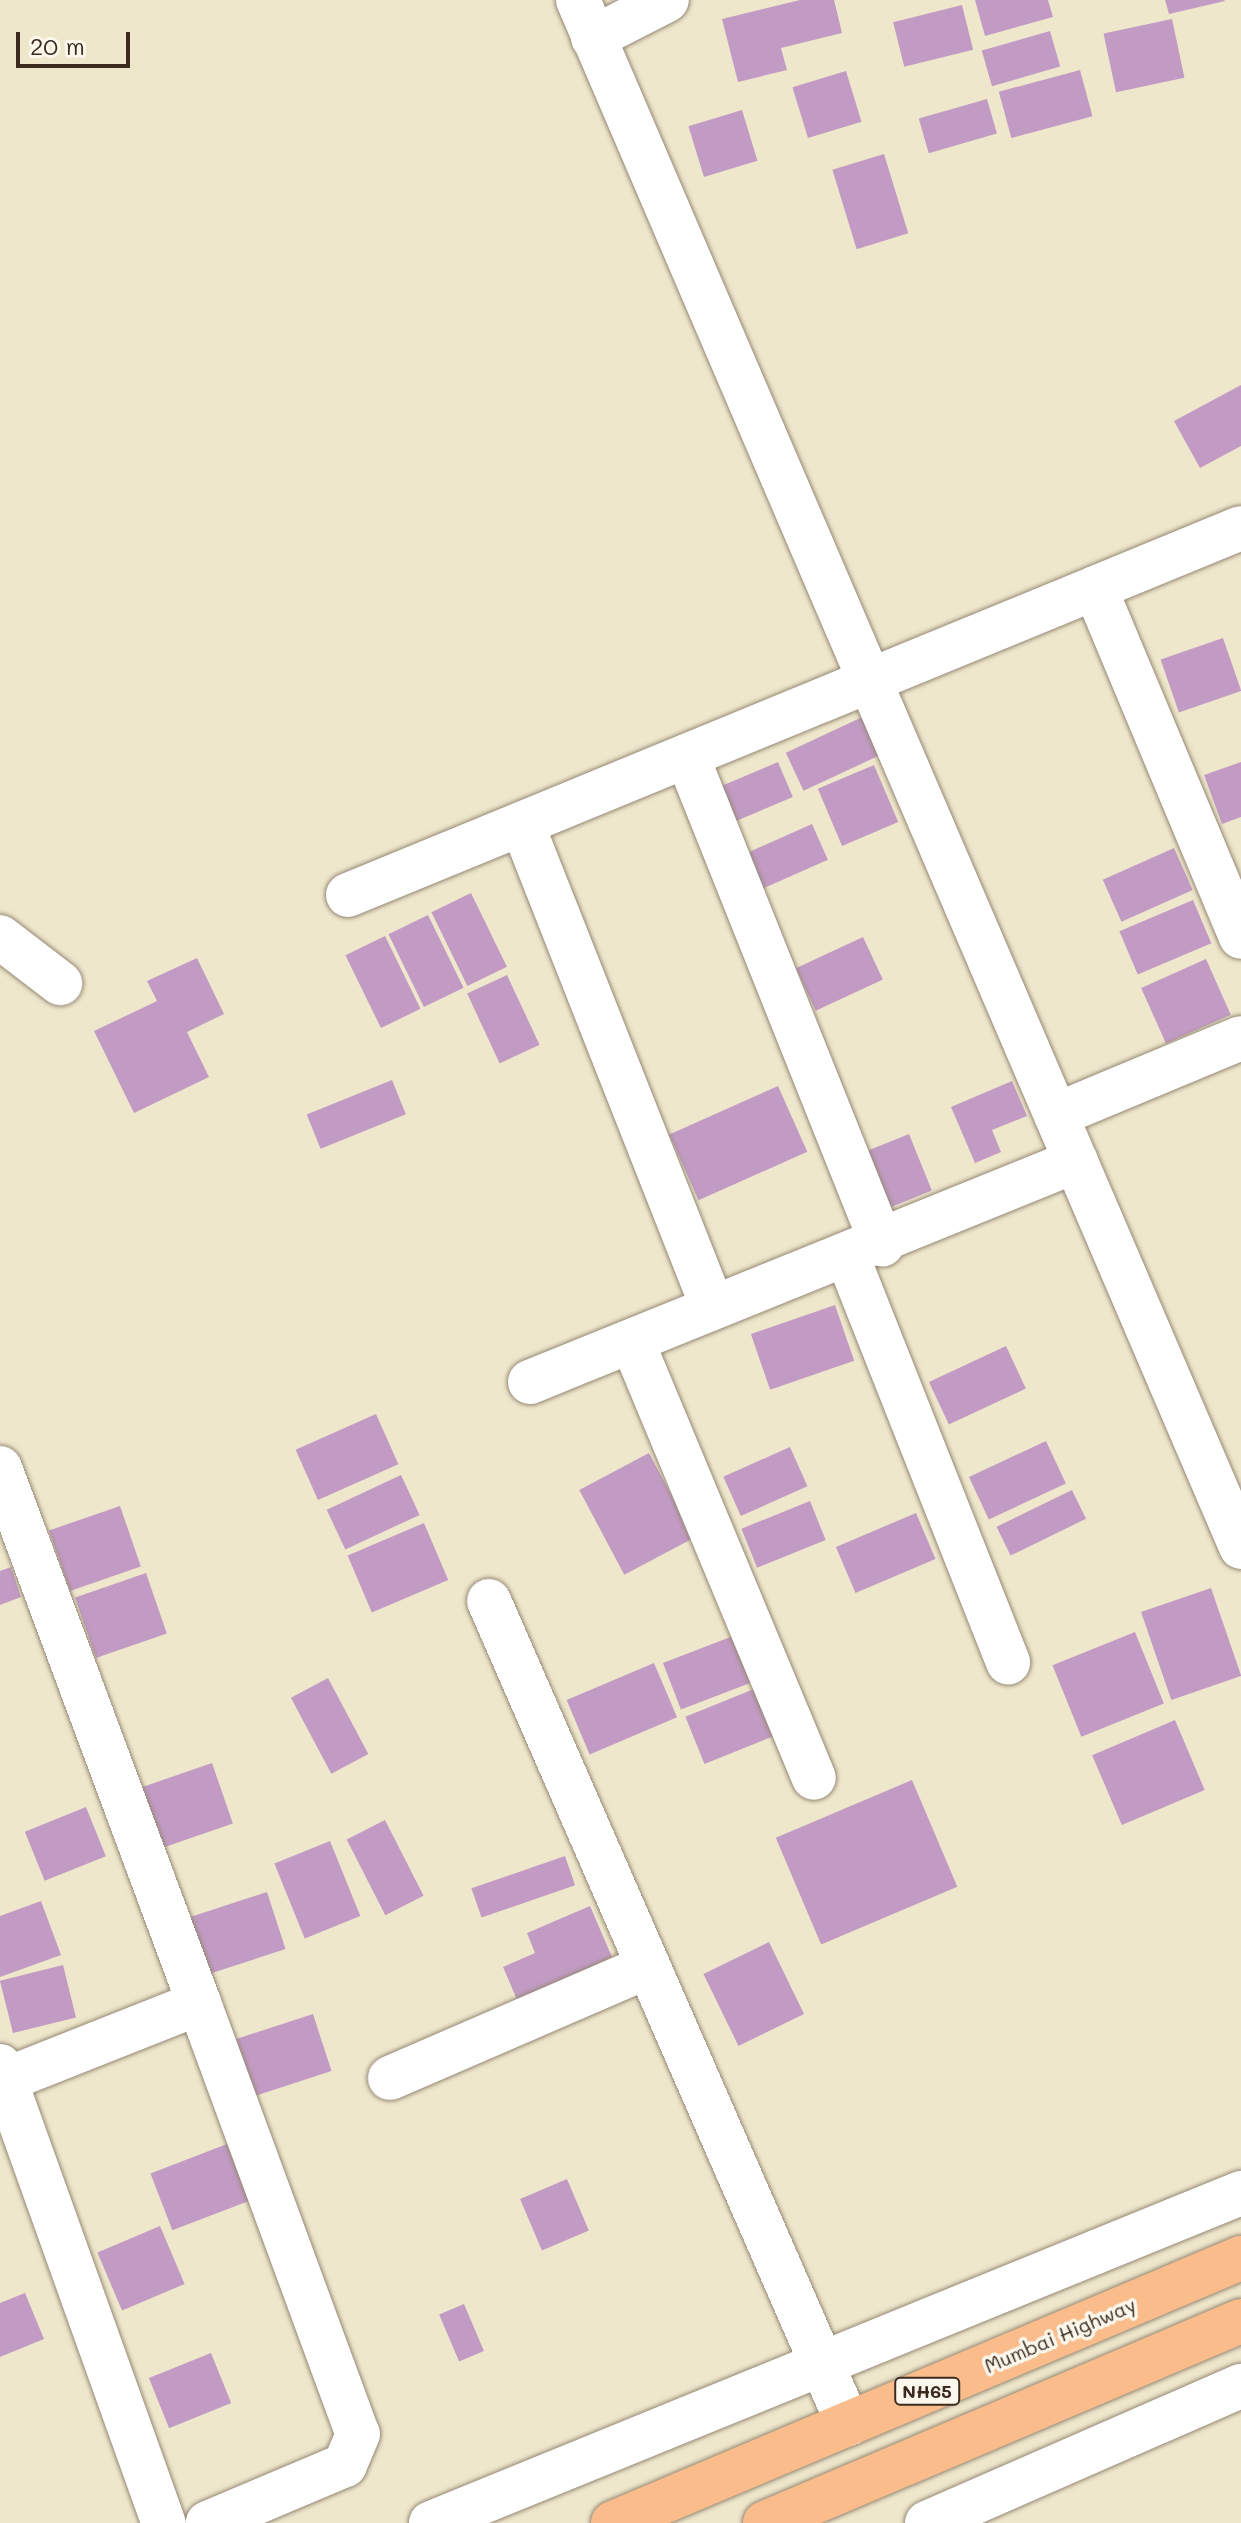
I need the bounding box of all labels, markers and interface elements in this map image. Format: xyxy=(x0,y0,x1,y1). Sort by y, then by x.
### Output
scale bar xyxy=(20,16,134,66)
text: 20 m xyxy=(30,30,85,61)
street label: Mumbai Highway xyxy=(981,2292,1139,2378)
road number: NH65 xyxy=(893,2377,961,2405)

